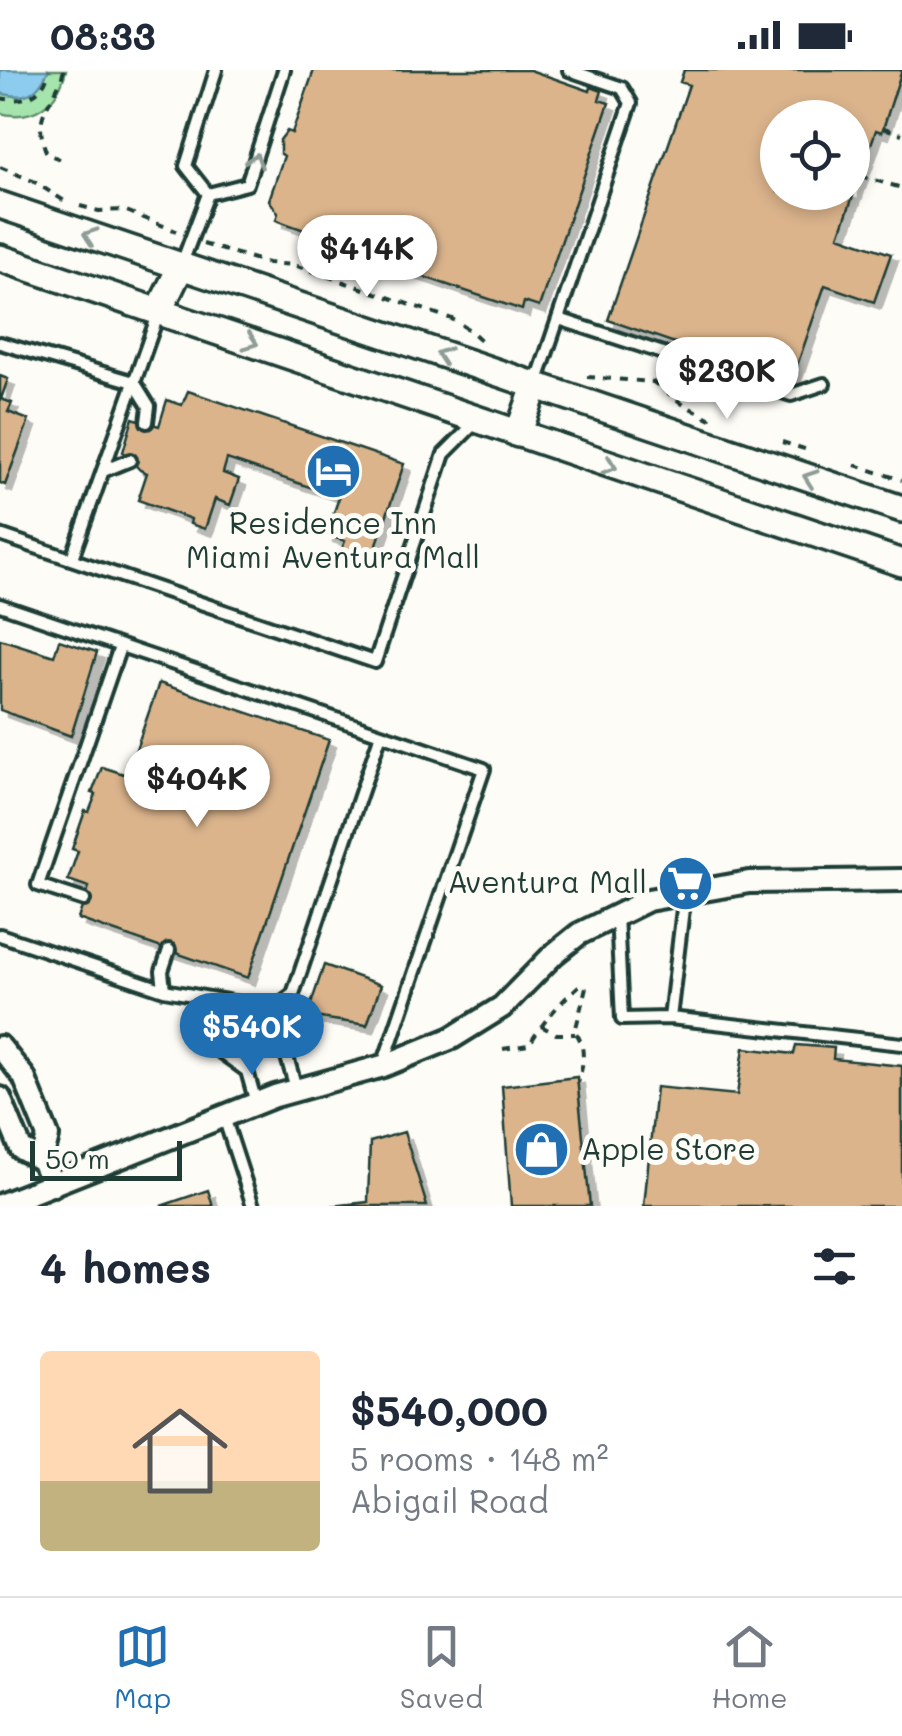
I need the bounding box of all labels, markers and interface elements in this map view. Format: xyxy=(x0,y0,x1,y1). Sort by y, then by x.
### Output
text: 08:33 xyxy=(50,10,156,60)
map controls xyxy=(760,100,870,210)
button: locate xyxy=(760,100,870,210)
one-way arrow xyxy=(243,152,264,169)
pin: $414K xyxy=(297,215,437,300)
text: $414K xyxy=(319,226,415,268)
one-way arrow xyxy=(83,227,100,247)
one-way arrow xyxy=(242,330,259,351)
pin: $230K xyxy=(657,337,797,422)
one-way arrow xyxy=(435,347,452,367)
text: $230K xyxy=(678,348,776,390)
hotel icon: Residence Inn Miami Aventura Mall xyxy=(303,441,363,501)
one-way arrow xyxy=(601,454,618,474)
one-way arrow xyxy=(802,470,819,490)
place label: Residence Inn Miami Aventura Mall xyxy=(186,502,480,576)
pin: $404K xyxy=(127,745,267,830)
text: $404K xyxy=(146,756,248,798)
supermarket icon: Aventura Mall xyxy=(656,853,716,913)
place label: Aventura Mall xyxy=(448,861,647,901)
pin: $540K xyxy=(182,993,322,1078)
text: $540K xyxy=(202,1004,302,1046)
shop icon: Apple Store xyxy=(512,1120,572,1180)
place label: Apple Store xyxy=(581,1128,756,1168)
scale bar xyxy=(30,1136,182,1180)
text: 50 m xyxy=(45,1140,110,1176)
text: 4 homes xyxy=(40,1239,211,1294)
icon: filters xyxy=(807,1239,862,1294)
text: $540,000 xyxy=(350,1382,548,1437)
icon: home xyxy=(120,1391,240,1511)
text: 5 rooms · 148 m² xyxy=(350,1437,609,1479)
text: Abigail Road xyxy=(350,1479,549,1521)
tab: Map xyxy=(114,1619,171,1715)
tab: Saved xyxy=(400,1619,483,1715)
tab: Home xyxy=(711,1619,788,1715)

